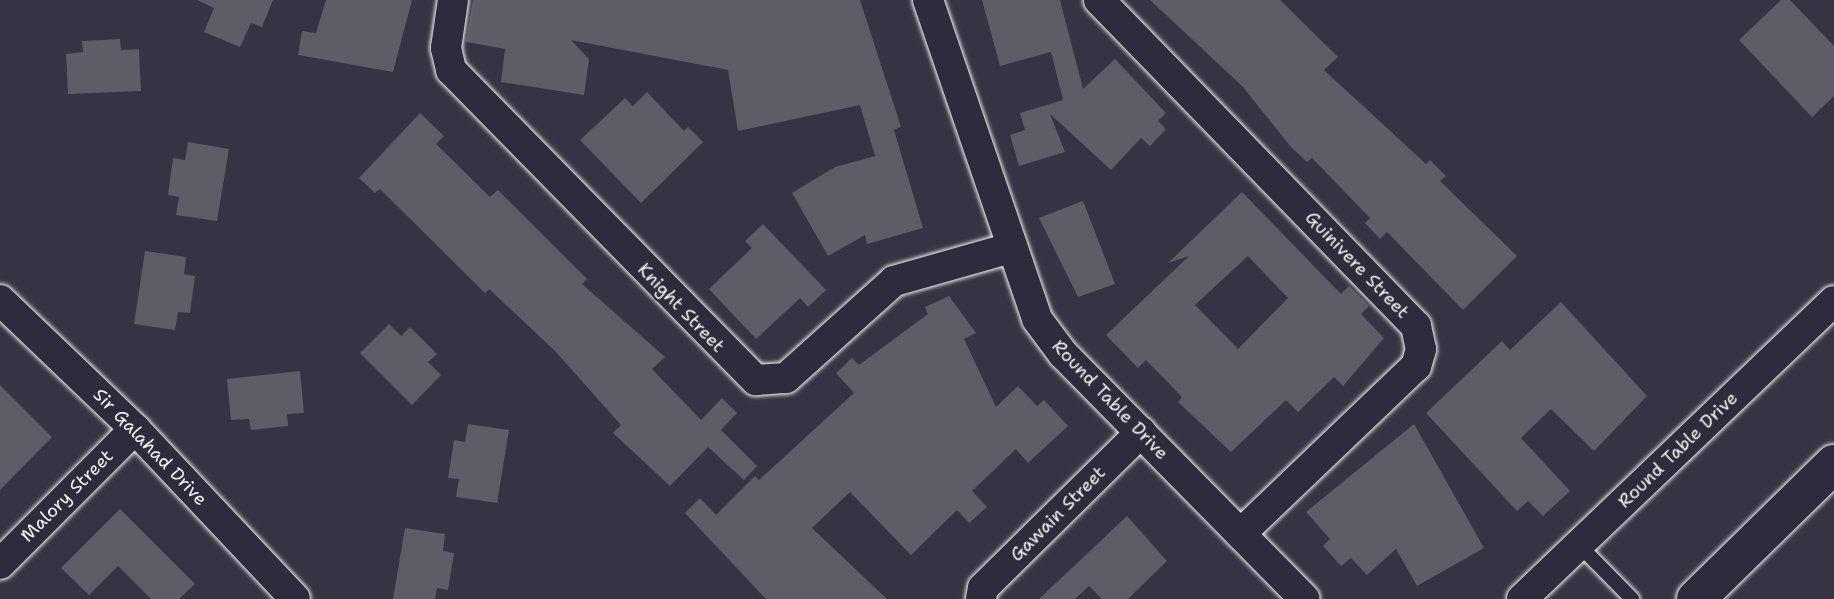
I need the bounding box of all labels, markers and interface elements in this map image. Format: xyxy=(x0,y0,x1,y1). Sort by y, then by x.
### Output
street label: Guinivere Street xyxy=(1300,207,1414,323)
street label: Knight Street xyxy=(633,259,729,357)
street label: Round Table Drive xyxy=(1047,336,1173,464)
street label: Sir Galahad Drive xyxy=(89,384,211,510)
street label: Round Table Drive xyxy=(1614,387,1742,513)
street label: Malory Street xyxy=(16,445,118,547)
street label: Gawain Street xyxy=(1006,462,1110,566)

